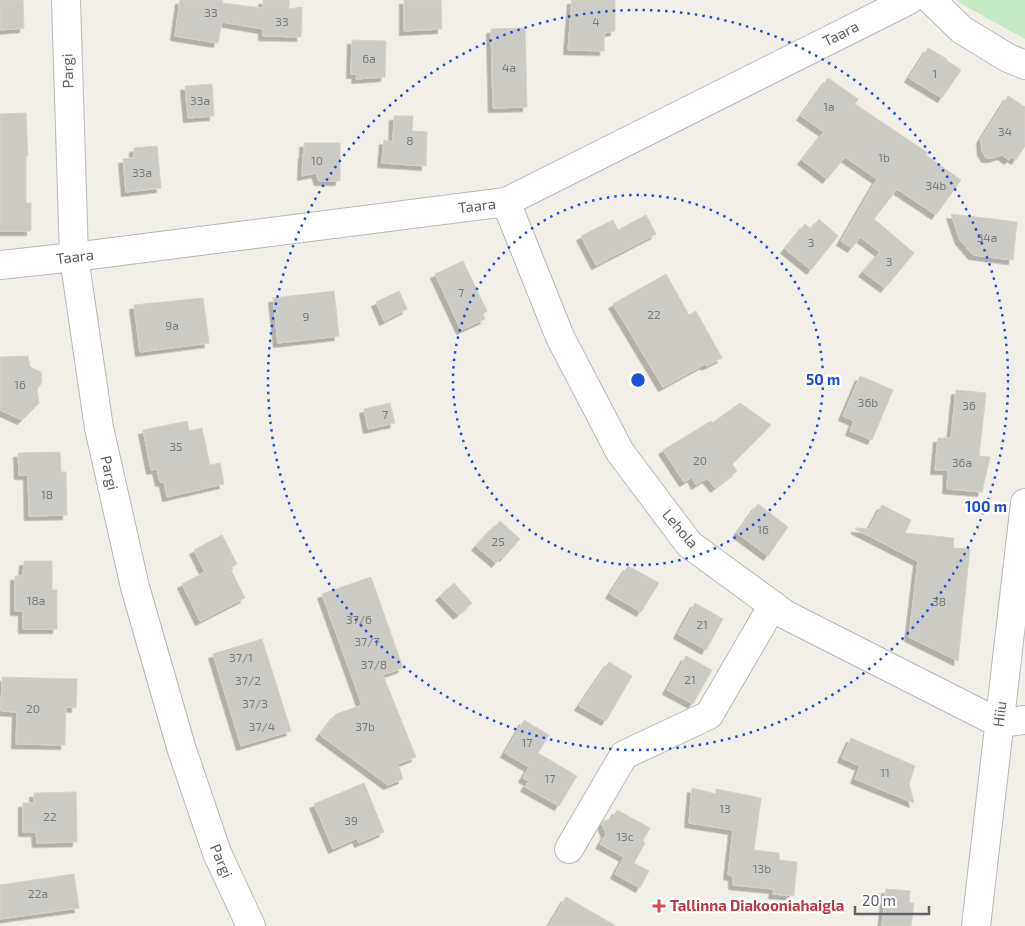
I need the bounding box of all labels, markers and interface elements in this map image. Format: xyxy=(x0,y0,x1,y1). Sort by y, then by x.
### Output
house number: 33 xyxy=(204,5,218,19)
house number: 33 xyxy=(275,14,289,28)
house number: 4 xyxy=(592,14,600,28)
street label: Taara xyxy=(820,16,862,50)
house number: 6a xyxy=(362,51,376,65)
street label: Pargi xyxy=(57,53,77,89)
house number: 4a xyxy=(502,60,516,74)
house number: 1 xyxy=(933,66,937,80)
house number: 33a xyxy=(190,93,210,107)
house number: 1a xyxy=(823,99,835,113)
house number: 34 xyxy=(998,124,1012,138)
house number: 8 xyxy=(406,133,414,147)
house number: 1b xyxy=(878,150,890,164)
house number: 10 xyxy=(311,153,323,167)
house number: 33a xyxy=(132,165,152,179)
house number: 34b xyxy=(926,178,947,192)
street label: Taara xyxy=(457,194,497,216)
house number: 34a xyxy=(977,230,997,244)
house number: 3 xyxy=(808,235,814,249)
street label: Taara xyxy=(55,245,95,267)
house number: 3 xyxy=(886,254,892,268)
house number: 7 xyxy=(458,285,464,299)
house number: 22 xyxy=(647,307,661,321)
house number: 9 xyxy=(303,309,310,323)
house number: 9a xyxy=(165,318,179,332)
text: 50 m xyxy=(806,370,840,388)
centre of rings xyxy=(629,371,647,389)
house number: 16 xyxy=(14,377,26,391)
house number: 36b xyxy=(858,395,878,409)
house number: 36 xyxy=(962,398,976,412)
house number: 7 xyxy=(382,407,388,421)
house number: 35 xyxy=(169,439,183,453)
house number: 20 xyxy=(693,453,707,467)
street label: Pargi xyxy=(97,454,123,492)
house number: 36a xyxy=(952,455,972,469)
house number: 18 xyxy=(41,487,53,501)
text: 100 m xyxy=(965,497,1007,515)
street label: Lehola xyxy=(659,505,703,551)
house number: 16 xyxy=(757,522,769,536)
house number: 25 xyxy=(491,534,505,548)
house number: 18a xyxy=(27,593,45,607)
house number: 38 xyxy=(932,594,946,608)
house number: 37/6 xyxy=(346,612,372,626)
house number: 21 xyxy=(696,617,708,631)
house number: 37/7 xyxy=(354,634,380,648)
house number: 37/1 xyxy=(229,650,253,664)
house number: 37/8 xyxy=(361,657,387,671)
house number: 21 xyxy=(684,672,696,686)
house number: 37/2 xyxy=(235,673,261,687)
house number: 37/3 xyxy=(242,696,268,710)
street label: Hiiu xyxy=(988,700,1010,728)
house number: 20 xyxy=(26,701,40,715)
house number: 37/4 xyxy=(249,719,275,733)
house number: 37b xyxy=(355,719,375,733)
house number: 17 xyxy=(522,735,532,749)
house number: 11 xyxy=(880,765,890,779)
house number: 17 xyxy=(545,771,555,785)
house number: 13 xyxy=(719,801,731,815)
house number: 22 xyxy=(43,809,57,823)
house number: 39 xyxy=(344,813,358,827)
house number: 13c xyxy=(616,829,634,843)
street label: Pargi xyxy=(207,841,237,880)
house number: 13b xyxy=(753,861,771,875)
scale bar xyxy=(855,884,929,916)
house number: 22a xyxy=(28,886,48,900)
text: 20 m xyxy=(862,891,896,909)
place label: Tallinna Diakooniahaigla xyxy=(670,896,844,914)
marker: Tallinna Diakooniahaigla xyxy=(652,899,666,913)

